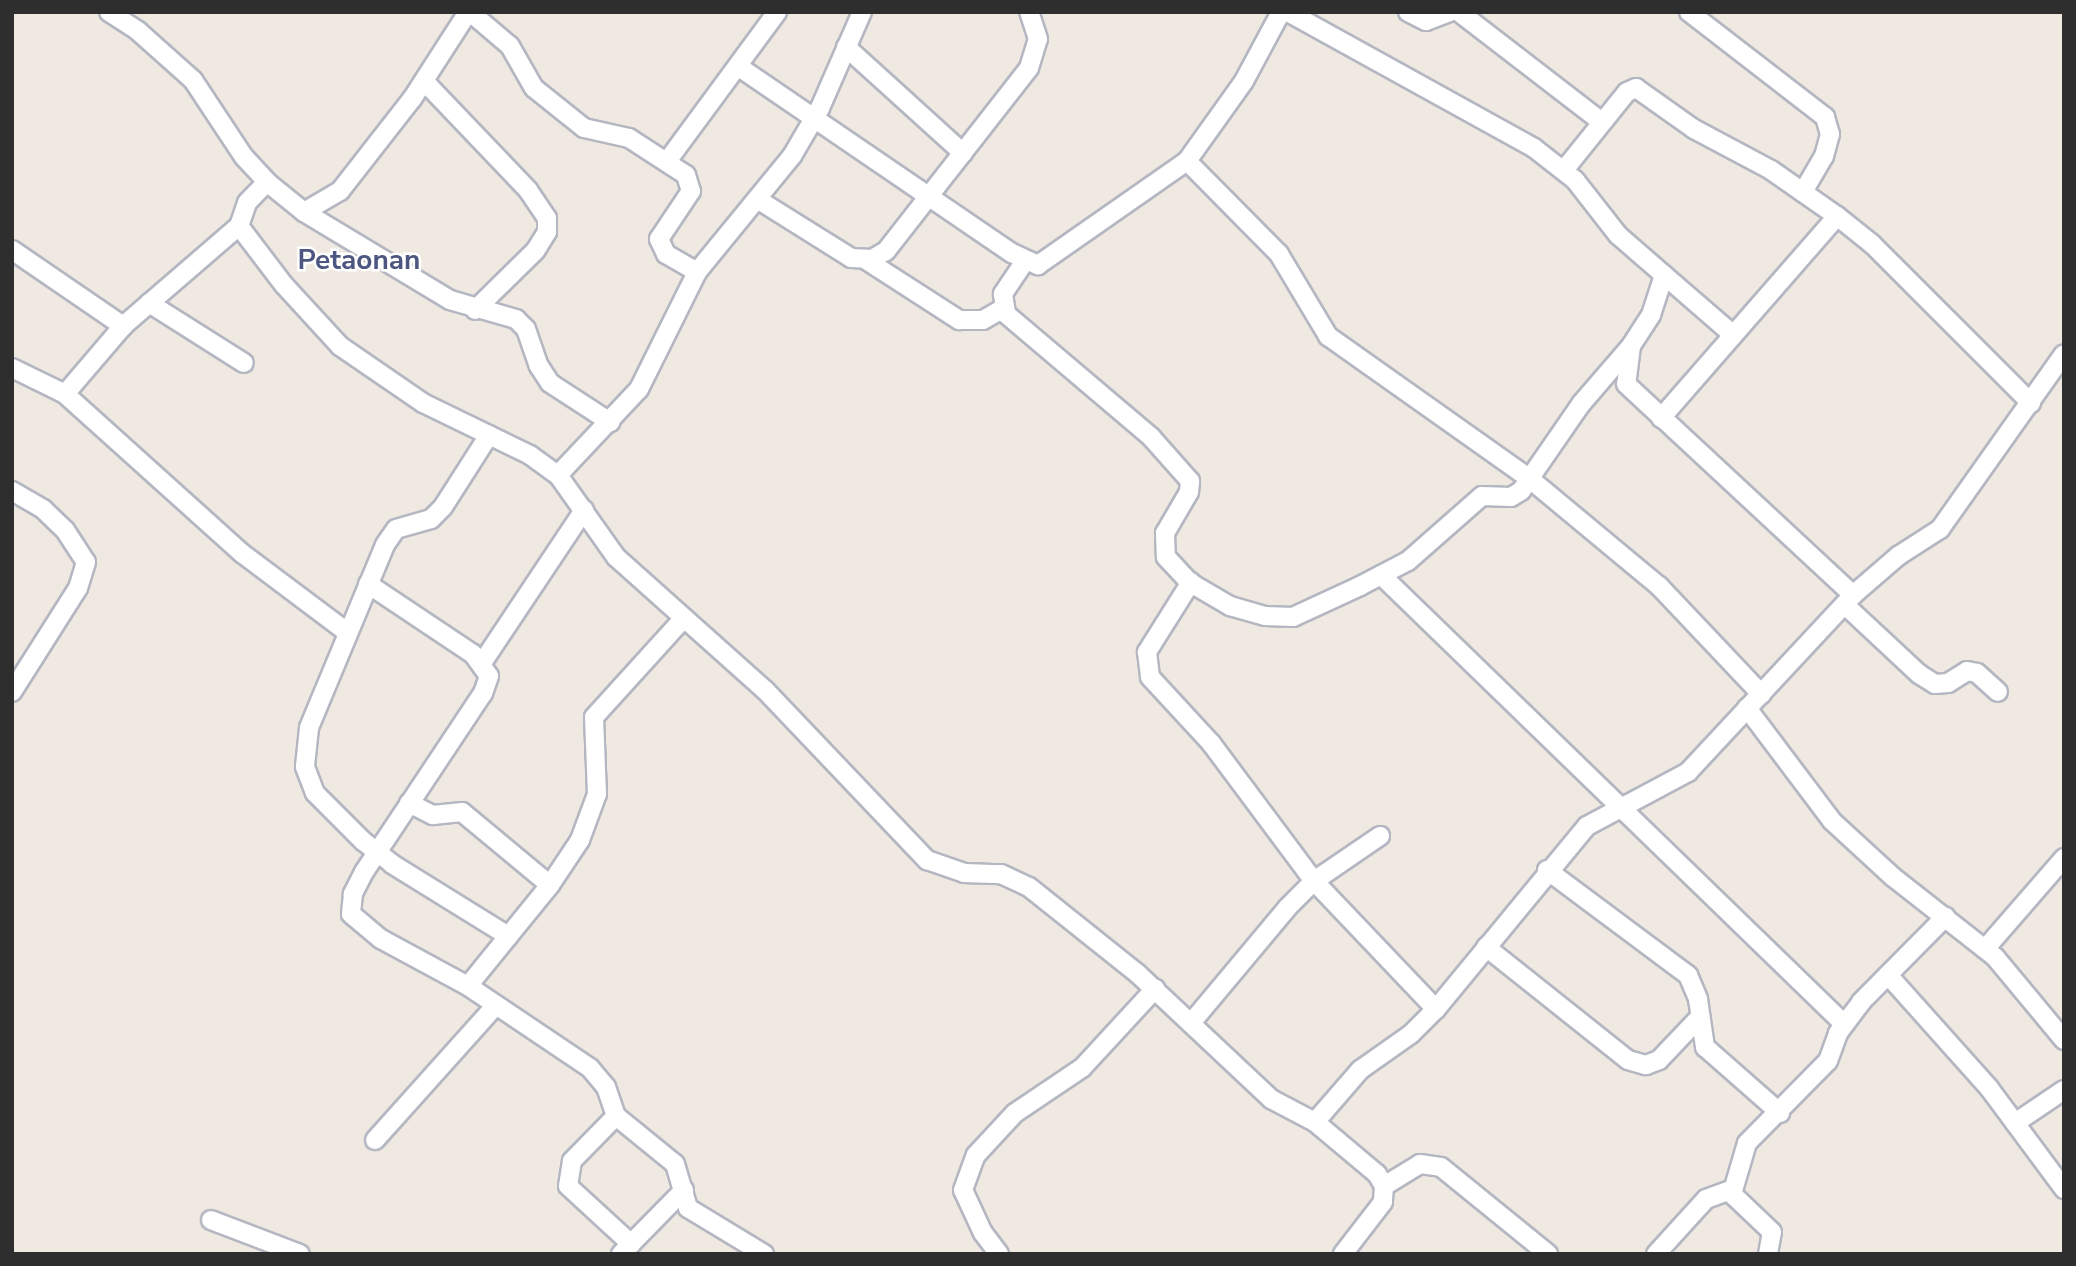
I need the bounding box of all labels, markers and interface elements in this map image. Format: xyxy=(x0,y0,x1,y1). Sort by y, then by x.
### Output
district label: Petaonan xyxy=(298,243,420,277)

